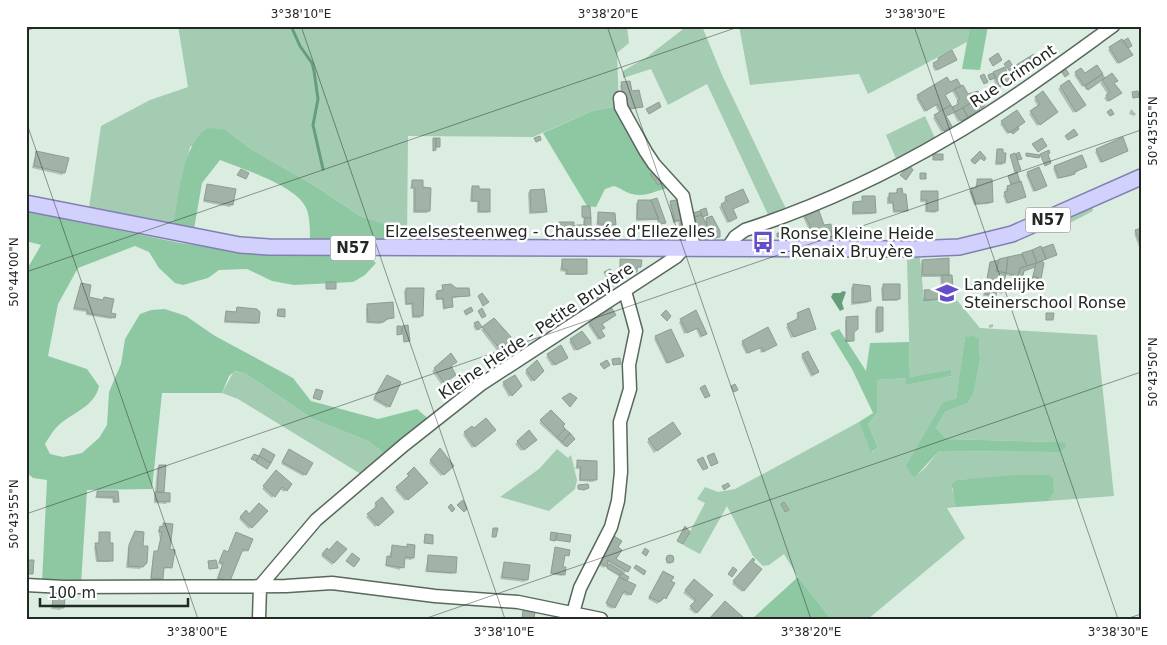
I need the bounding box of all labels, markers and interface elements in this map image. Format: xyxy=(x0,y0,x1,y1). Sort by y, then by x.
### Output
text: 3°38'10"E xyxy=(271,7,331,21)
text: 3°38'20"E xyxy=(578,7,638,21)
text: 3°38'30"E xyxy=(885,7,945,21)
street label: Rue Crimont xyxy=(966,40,1060,112)
text: 50°43'55"N xyxy=(1146,96,1160,166)
road number: N57 xyxy=(1026,208,1070,232)
street label: Elzeelsesteenweg - Chaussée d'Ellezelles xyxy=(385,222,715,241)
place label: Ronse Kleine Heide - Renaix Bruyère xyxy=(780,224,934,261)
bus stop icon: Ronse Kleine Heide - Renaix Bruyère xyxy=(750,229,776,255)
road number: N57 xyxy=(330,236,376,260)
text: 50°44'00"N xyxy=(7,237,21,307)
street label: Kleine Heide - Petite Bruyère xyxy=(435,259,637,403)
place label: Landelijke Steinerschool Ronse xyxy=(964,275,1126,312)
school or university icon: Landelijke Steinerschool Ronse xyxy=(934,280,960,306)
text: 50°43'50"N xyxy=(1146,337,1160,407)
text: 50°43'55"N xyxy=(7,479,21,549)
scale bar xyxy=(40,575,188,607)
text: 100 m xyxy=(48,584,96,602)
text: 3°38'00"E xyxy=(167,625,227,639)
text: 3°38'10"E xyxy=(474,625,534,639)
text: 3°38'20"E xyxy=(781,625,841,639)
text: 3°38'30"E xyxy=(1088,625,1148,639)

